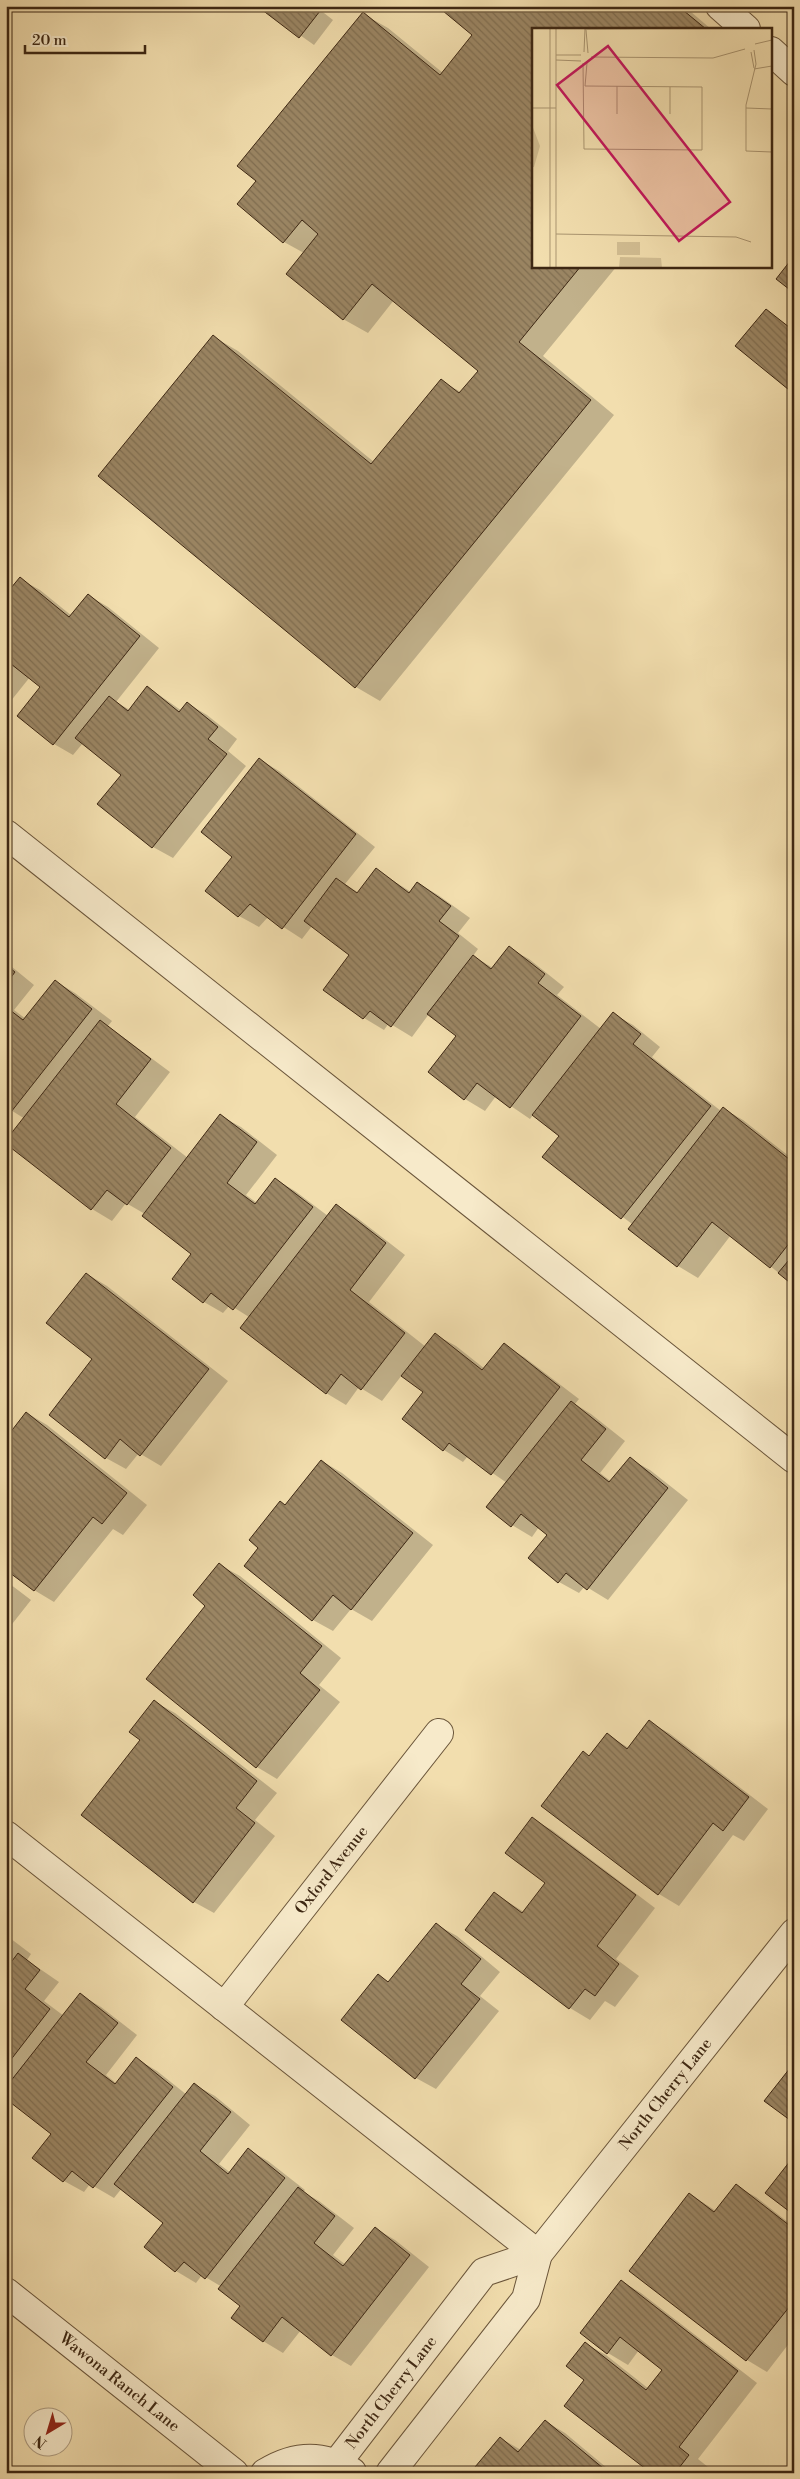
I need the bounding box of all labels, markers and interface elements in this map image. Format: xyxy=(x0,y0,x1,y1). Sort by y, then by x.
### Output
scale bar xyxy=(25,22,145,54)
inset map xyxy=(532,28,772,268)
text: 20 m xyxy=(32,31,67,50)
street label: Oxford Avenue xyxy=(290,1822,372,1918)
street label: North Cherry Lane xyxy=(615,2034,716,2154)
street label: Wawona Ranch Lane xyxy=(54,2328,184,2436)
street label: North Cherry Lane xyxy=(341,2332,441,2453)
north arrow xyxy=(22,2406,72,2456)
text: N xyxy=(31,2431,51,2452)

